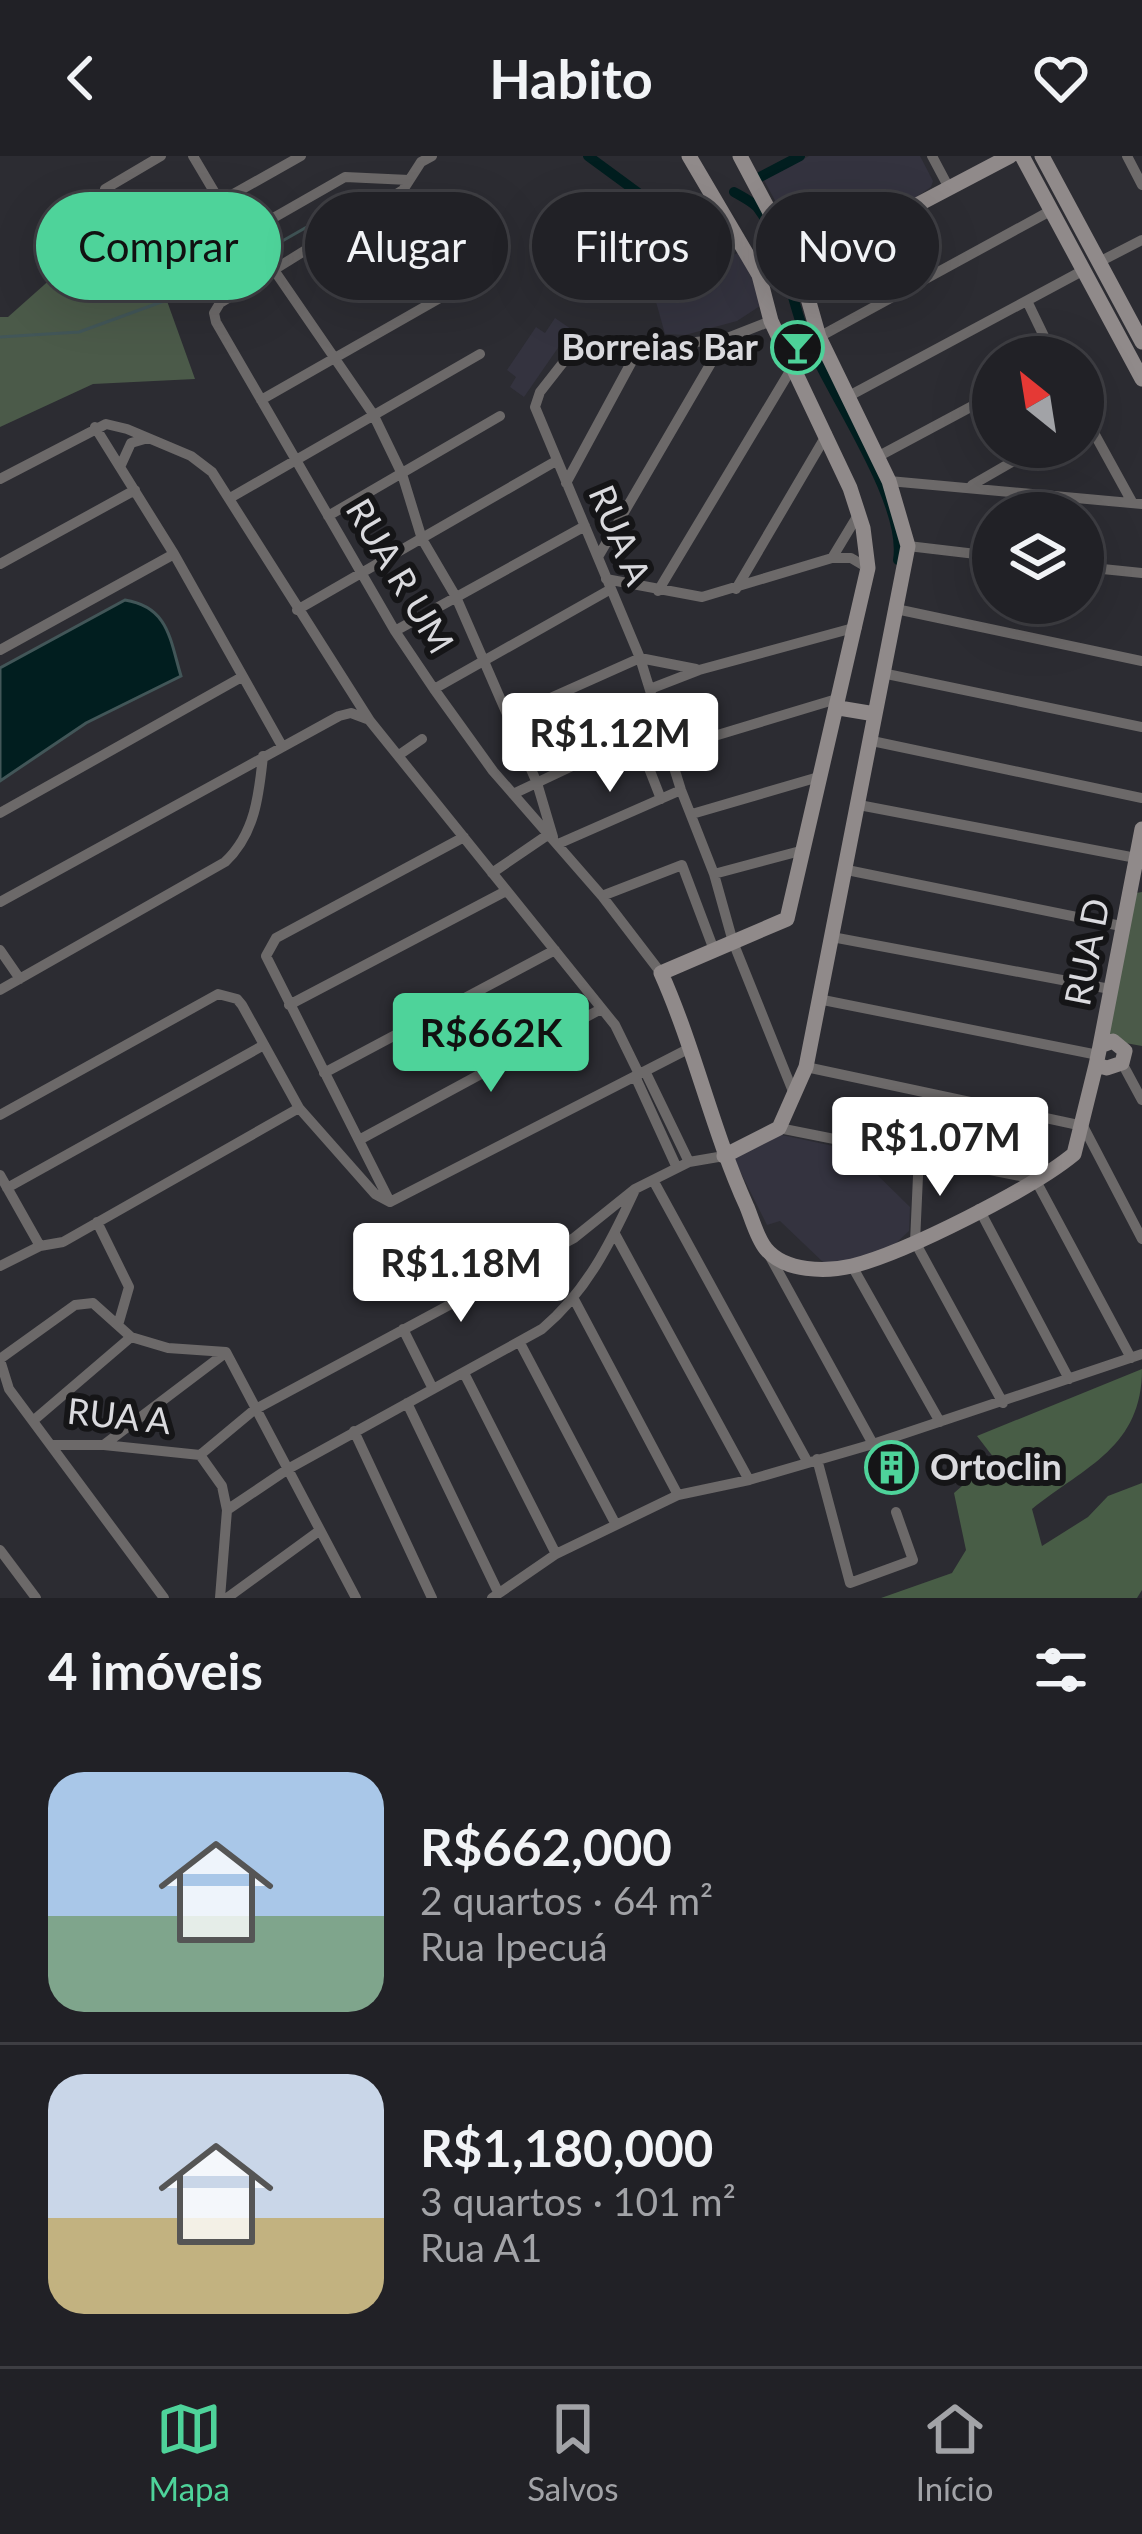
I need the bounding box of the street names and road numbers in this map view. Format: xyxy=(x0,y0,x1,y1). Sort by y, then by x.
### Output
street label: RUA A xyxy=(580,478,662,592)
street label: RUA R UM xyxy=(338,490,464,661)
street label: RUA D xyxy=(1054,895,1118,1009)
street label: RUA A xyxy=(65,1388,174,1442)

